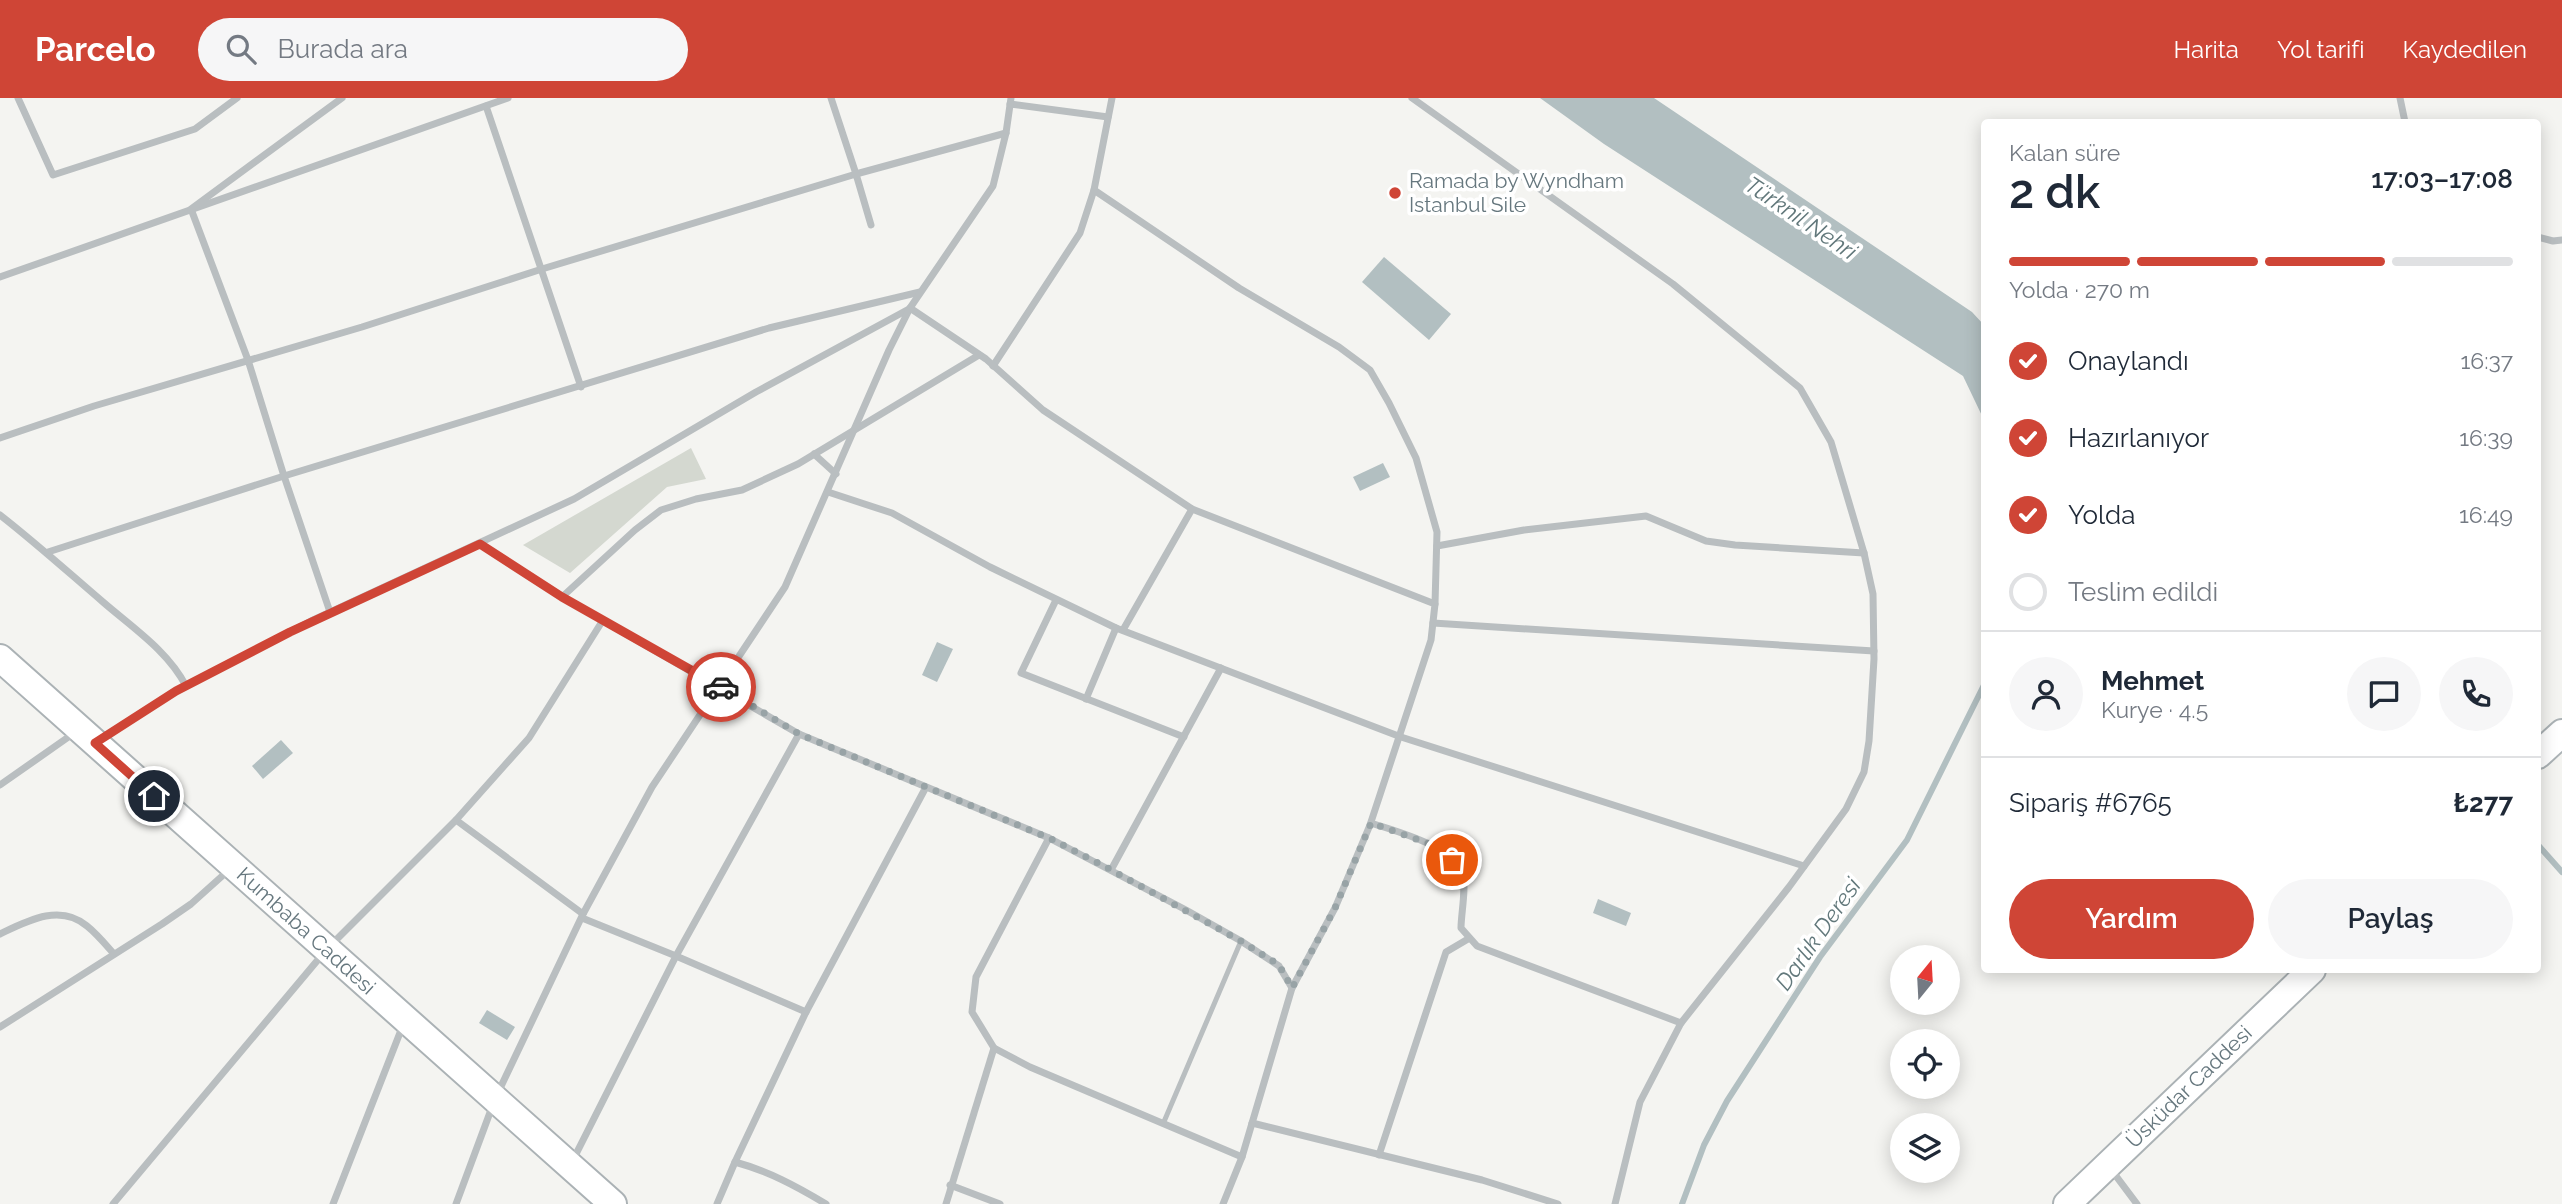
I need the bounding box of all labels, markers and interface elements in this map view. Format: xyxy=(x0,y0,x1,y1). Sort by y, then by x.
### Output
search box xyxy=(198,18,688,81)
text: Parcelo xyxy=(35,30,156,69)
icon: search xyxy=(222,30,260,68)
text: Burada ara xyxy=(278,34,408,64)
text: Harita xyxy=(2173,35,2239,64)
text: Yol tarifi xyxy=(2277,35,2365,64)
text: Kaydedilen xyxy=(2403,35,2527,64)
text: Kalan süre xyxy=(2009,139,2120,166)
text: 17:03–17:08 xyxy=(2371,164,2513,194)
text: 2 dk xyxy=(2009,165,2100,219)
place label: Ramada by Wyndham Istanbul Sile xyxy=(1409,168,1624,217)
water label: Türknil Nehri xyxy=(1740,170,1863,265)
marker: Ramada by Wyndham Istanbul Sile xyxy=(1387,185,1403,201)
text: Yolda · 270 m xyxy=(2009,276,2150,303)
icon: check xyxy=(2009,342,2047,380)
text: Onaylandı xyxy=(2068,346,2189,376)
text: 16:37 xyxy=(2460,347,2513,374)
icon: check xyxy=(2009,419,2047,457)
text: Hazırlanıyor xyxy=(2068,423,2209,453)
text: 16:39 xyxy=(2459,424,2513,451)
icon: check xyxy=(2009,496,2047,534)
text: Yolda xyxy=(2068,500,2135,530)
text: 16:49 xyxy=(2459,501,2513,528)
text: Teslim edildi xyxy=(2068,577,2218,607)
courier xyxy=(686,652,756,722)
button: person xyxy=(2009,657,2083,731)
button: chat xyxy=(2347,657,2421,731)
button: phone xyxy=(2439,657,2513,731)
text: Mehmet xyxy=(2101,666,2204,696)
icon: car xyxy=(702,668,740,706)
text: Kurye · 4.5 xyxy=(2101,696,2208,723)
pin xyxy=(124,766,184,826)
icon: home xyxy=(135,777,173,815)
text: Sipariş #6765 xyxy=(2009,788,2172,818)
text: ₺277 xyxy=(2454,788,2513,818)
pin xyxy=(1422,830,1482,890)
icon: bag xyxy=(1433,841,1471,879)
street label: Kumbaba Caddesi xyxy=(232,862,381,1000)
water label: Darlık Deresi xyxy=(1769,872,1867,995)
button: Yardım xyxy=(2009,879,2254,959)
button: Paylaş xyxy=(2268,879,2513,959)
north arrow xyxy=(1890,945,1960,1015)
map controls xyxy=(1890,945,1960,1183)
street label: Üsküdar Caddesi xyxy=(2121,1020,2257,1153)
button: locate xyxy=(1890,1029,1960,1099)
button: layers xyxy=(1890,1113,1960,1183)

